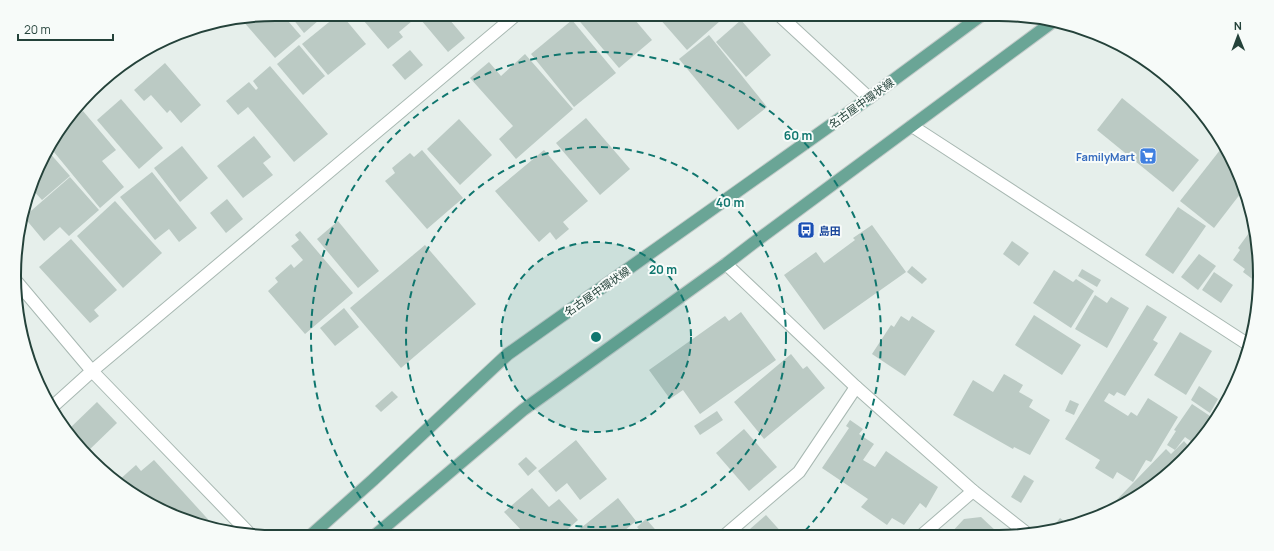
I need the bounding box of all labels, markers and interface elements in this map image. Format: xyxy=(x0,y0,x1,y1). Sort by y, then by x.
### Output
scale bar xyxy=(18,16,113,42)
north arrow xyxy=(1218,16,1258,56)
text: N xyxy=(1234,18,1242,33)
text: 20 m xyxy=(24,21,51,38)
street label: 名古屋中環状線 xyxy=(825,74,897,132)
text: 60 m xyxy=(784,127,812,144)
supermarket icon: FamilyMart xyxy=(1138,146,1158,166)
place label: FamilyMart xyxy=(1076,149,1135,164)
text: 40 m xyxy=(716,194,744,211)
bus stop icon: 島田 xyxy=(796,220,816,240)
place label: 島田 xyxy=(819,223,841,238)
text: 20 m xyxy=(649,261,677,278)
street label: 名古屋中環状線 xyxy=(561,263,633,319)
centre of rings xyxy=(589,330,603,344)

